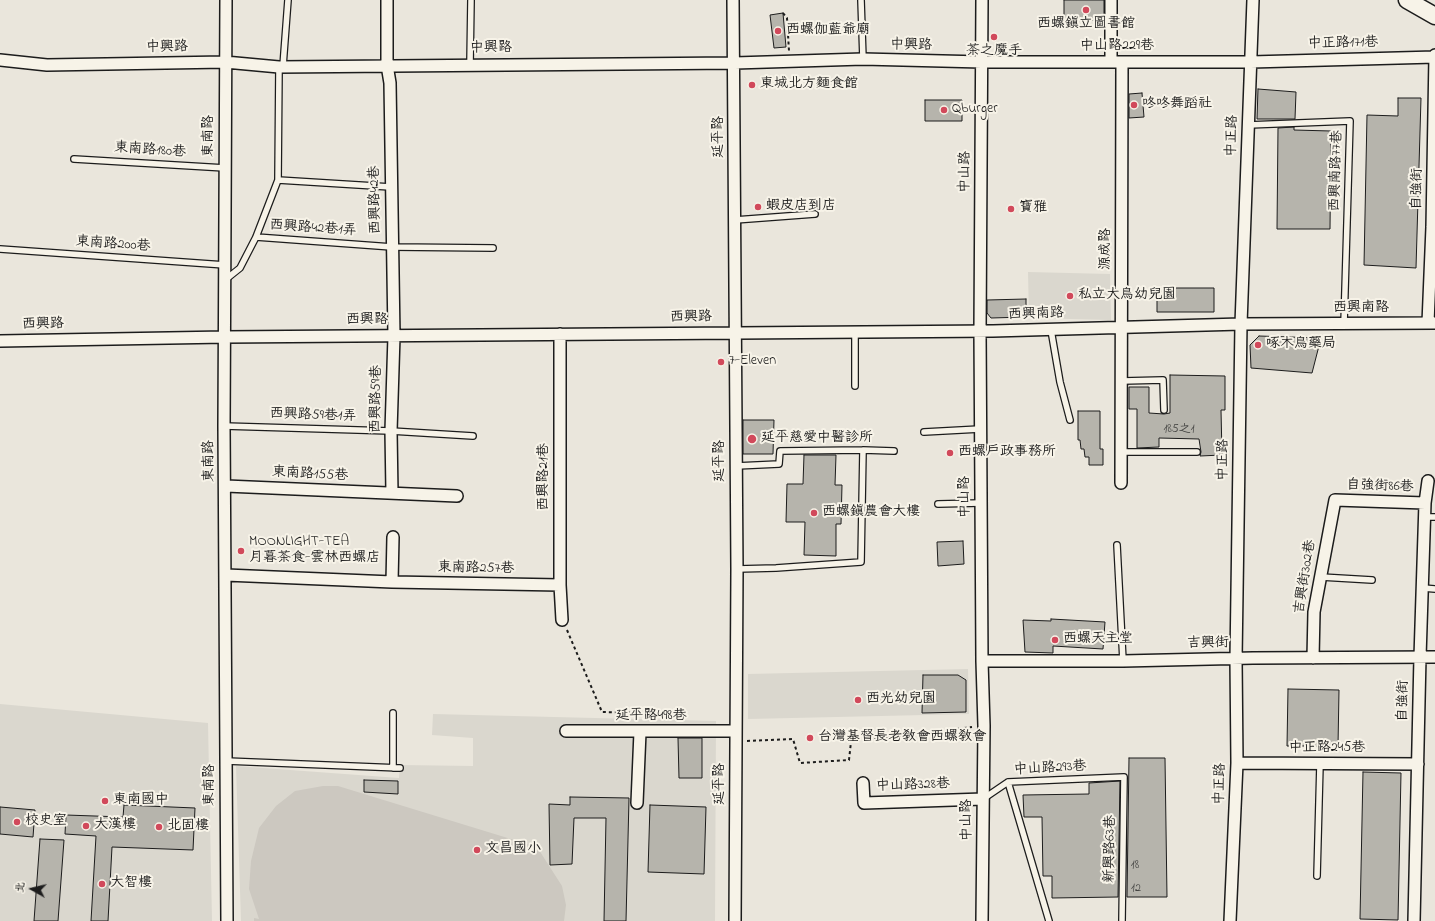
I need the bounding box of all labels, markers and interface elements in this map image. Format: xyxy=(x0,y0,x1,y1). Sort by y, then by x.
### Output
marker: 西螺鎮立圖書館 xyxy=(1081,5,1091,15)
place label: 西螺鎮立圖書館 xyxy=(1037,17,1135,33)
place label: 西螺伽藍爺廟 xyxy=(786,23,870,39)
marker: 西螺伽藍爺廟 xyxy=(773,26,783,36)
marker: 茶之魔手 xyxy=(989,32,999,42)
street label: 中正路171巷 xyxy=(1308,35,1378,53)
street label: 中興路 xyxy=(890,37,932,55)
street label: 中興路 xyxy=(146,39,188,57)
street label: 中山路229巷 xyxy=(1080,39,1154,55)
street label: 中興路 xyxy=(470,41,512,57)
place label: 茶之魔手 xyxy=(966,44,1022,60)
place label: 東城北方麵食館 xyxy=(760,77,858,93)
marker: 東城北方麵食館 xyxy=(747,80,757,90)
place label: 咚咚舞蹈社 xyxy=(1142,97,1212,113)
marker: 咚咚舞蹈社 xyxy=(1129,100,1139,110)
place label: Qburger xyxy=(952,102,998,118)
marker: Qburger xyxy=(939,105,949,115)
street label: 東南路 xyxy=(202,115,218,157)
street label: 中正路 xyxy=(1224,115,1242,157)
street label: 延平路 xyxy=(712,116,728,158)
street label: 西興南路77巷 xyxy=(1327,130,1347,212)
street label: 東南路180巷 xyxy=(114,140,186,162)
street label: 中山路 xyxy=(957,151,975,193)
street label: 西興路42巷 xyxy=(367,165,385,235)
street label: 自強街 xyxy=(1409,168,1427,210)
place label: 蝦皮店到店 xyxy=(766,199,836,215)
place label: 寶雅 xyxy=(1019,201,1047,217)
marker: 蝦皮店到店 xyxy=(753,202,763,212)
marker: 寶雅 xyxy=(1006,204,1016,214)
street label: 西興路42巷1弄 xyxy=(269,218,357,240)
street label: 源成路 xyxy=(1099,228,1115,270)
street label: 東南路200巷 xyxy=(75,234,151,256)
place label: 私立大鳥幼兒園 xyxy=(1078,288,1176,304)
marker: 私立大鳥幼兒園 xyxy=(1065,291,1075,301)
street label: 西興南路 xyxy=(1333,301,1389,317)
street label: 西興南路 xyxy=(1008,306,1064,324)
street label: 西興路 xyxy=(670,309,712,327)
street label: 西興路 xyxy=(346,313,388,329)
street label: 西興路 xyxy=(22,316,64,334)
place label: 啄木鳥藥局 xyxy=(1266,337,1336,353)
marker: 啄木鳥藥局 xyxy=(1253,340,1263,350)
place label: 7-Eleven xyxy=(729,354,776,370)
marker: 7-Eleven xyxy=(716,357,726,367)
street label: 西興路59巷 xyxy=(368,365,386,433)
street label: 西興路59巷1弄 xyxy=(269,406,357,426)
house number: 185之1 xyxy=(1164,423,1194,437)
place label: 延平慈愛中醫診所 xyxy=(761,431,873,447)
marker: 延平慈愛中醫診所 xyxy=(746,433,758,445)
street label: 中正路 xyxy=(1215,439,1233,481)
street label: 東南路 xyxy=(201,440,219,482)
street label: 延平路 xyxy=(713,440,729,482)
street label: 西興路21巷 xyxy=(537,443,553,511)
place label: 西螺戶政事務所 xyxy=(958,445,1056,461)
marker: 西螺戶政事務所 xyxy=(945,448,955,458)
street label: 東南路155巷 xyxy=(271,465,349,485)
street label: 中山路 xyxy=(958,476,974,518)
street label: 自強街86巷 xyxy=(1346,477,1414,497)
place label: 西螺鎮農會大樓 xyxy=(822,505,920,521)
marker: 西螺鎮農會大樓 xyxy=(809,508,819,518)
place label: MOONLIGHT-TEA 月暮茶食-雲林西螺店 xyxy=(249,535,380,568)
street label: 吉興街302巷 xyxy=(1292,539,1320,615)
marker: MOONLIGHT-TEA 月暮茶食-雲林西螺店 xyxy=(236,546,246,556)
street label: 東南路257巷 xyxy=(437,560,515,578)
place label: 西螺天主堂 xyxy=(1063,632,1133,648)
marker: 西螺天主堂 xyxy=(1050,635,1060,645)
street label: 吉興街 xyxy=(1187,635,1229,653)
street label: 自強街 xyxy=(1395,680,1413,722)
place label: 西光幼兒園 xyxy=(866,692,936,708)
marker: 西光幼兒園 xyxy=(853,695,863,705)
street label: 延平路498巷 xyxy=(615,709,687,725)
place label: 台灣基督長老教會西螺教會 xyxy=(818,730,986,746)
marker: 台灣基督長老教會西螺教會 xyxy=(805,733,815,743)
street label: 中正路245巷 xyxy=(1289,741,1365,757)
street label: 中山路293巷 xyxy=(1013,759,1087,779)
street label: 延平路 xyxy=(713,763,729,805)
street label: 中正路 xyxy=(1212,763,1230,805)
street label: 東南路 xyxy=(203,764,219,806)
street label: 中山路328巷 xyxy=(876,776,950,796)
place label: 東南國中 xyxy=(113,793,169,809)
marker: 東南國中 xyxy=(100,796,110,806)
street label: 中山路 xyxy=(960,799,976,841)
place label: 校史室 xyxy=(25,814,67,830)
street label: 新興路63巷 xyxy=(1102,815,1120,883)
marker: 校史室 xyxy=(12,817,22,827)
place label: 大漢樓 xyxy=(94,818,136,834)
place label: 北固樓 xyxy=(167,819,209,835)
marker: 大漢樓 xyxy=(81,821,91,831)
marker: 北固樓 xyxy=(154,822,164,832)
place label: 文昌國小 xyxy=(485,842,541,858)
marker: 文昌國小 xyxy=(472,845,482,855)
house number: 18 xyxy=(1131,859,1139,873)
north arrow xyxy=(12,869,52,909)
place label: 大智樓 xyxy=(110,876,152,892)
marker: 大智樓 xyxy=(97,879,107,889)
text: 北 xyxy=(11,881,29,894)
house number: 12 xyxy=(1131,882,1141,896)

